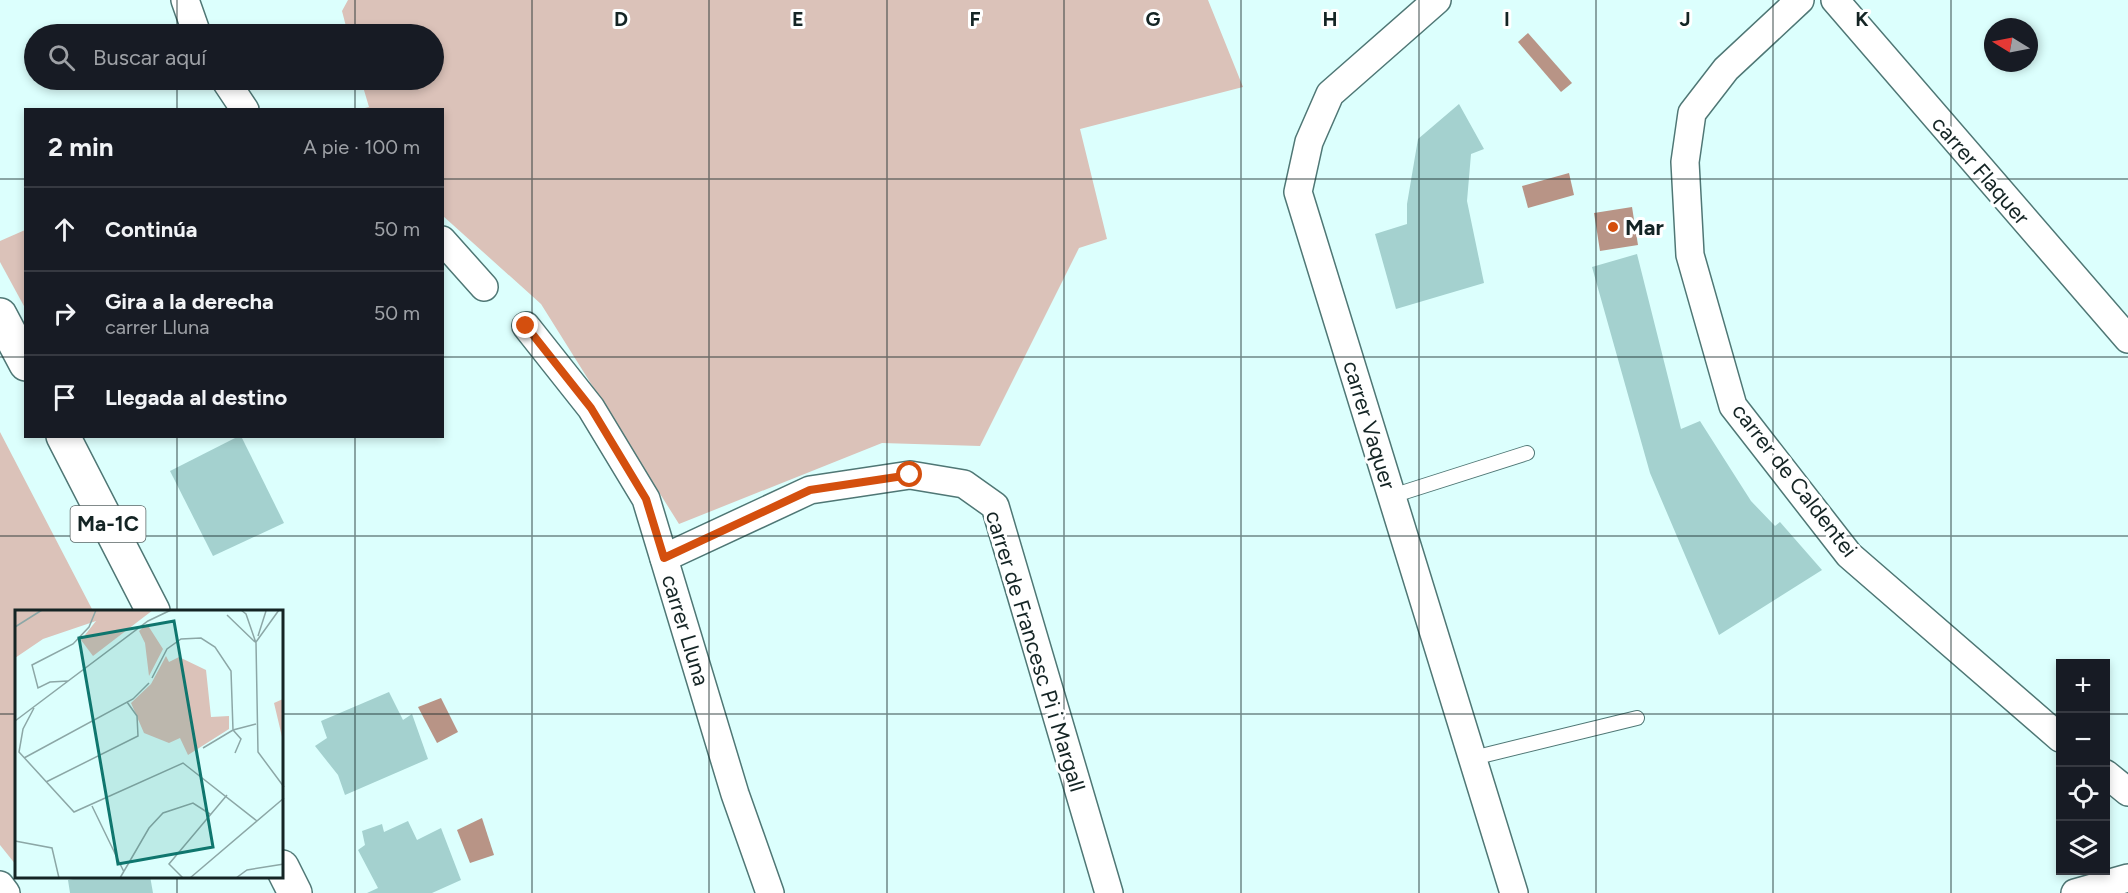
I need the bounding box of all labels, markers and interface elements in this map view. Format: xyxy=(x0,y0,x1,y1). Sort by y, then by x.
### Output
text: D xyxy=(614,7,628,31)
text: E xyxy=(792,7,804,31)
text: F xyxy=(969,7,981,31)
text: G xyxy=(1146,7,1161,31)
text: H xyxy=(1323,7,1338,31)
text: I xyxy=(1504,7,1510,31)
text: J xyxy=(1679,7,1691,31)
text: K xyxy=(1855,7,1869,31)
north arrow xyxy=(1984,18,2038,72)
search box xyxy=(24,24,444,90)
icon: search xyxy=(45,41,78,74)
text: Buscar aquí xyxy=(93,44,206,71)
street label: carrer Flaquer xyxy=(1926,110,2036,231)
text: 2 min xyxy=(48,131,114,163)
text: A pie · 100 m xyxy=(303,135,420,159)
icon: ahead xyxy=(48,213,81,246)
place label: Mar xyxy=(1625,214,1665,241)
text: Continúa xyxy=(105,216,198,243)
text: 50 m xyxy=(374,217,420,241)
marker: Mar xyxy=(1606,220,1620,234)
text: Gira a la derecha xyxy=(105,288,274,315)
icon: right xyxy=(48,297,81,330)
text: 50 m xyxy=(374,301,420,325)
route end xyxy=(512,312,538,338)
text: carrer Lluna xyxy=(105,315,209,339)
street label: carrer Vaquer xyxy=(1337,358,1402,493)
icon: arrive xyxy=(48,381,81,414)
text: Llegada al destino xyxy=(105,384,287,411)
street label: carrer de Caldentei xyxy=(1726,398,1863,563)
route start xyxy=(896,461,922,487)
road number: Ma-1C xyxy=(70,506,146,542)
street label: carrer de Francesc Pi i Margall xyxy=(980,507,1091,795)
street label: carrer Lluna xyxy=(656,571,715,689)
inset map xyxy=(15,610,284,878)
map controls xyxy=(2056,659,2110,875)
button: + xyxy=(2056,659,2110,713)
button: − xyxy=(2056,713,2110,767)
button: locate xyxy=(2056,767,2110,821)
button: layers xyxy=(2056,821,2110,875)

